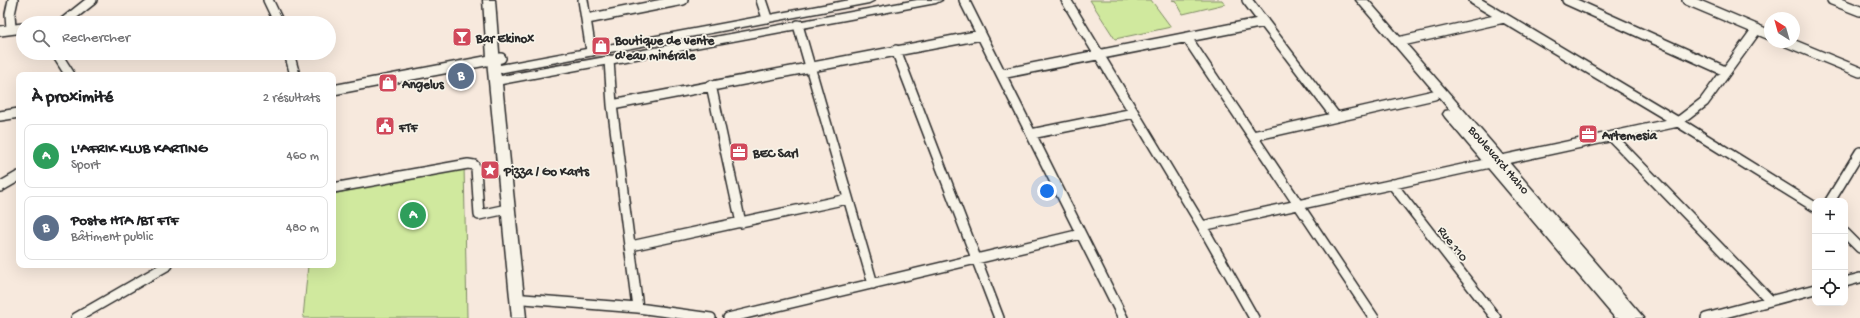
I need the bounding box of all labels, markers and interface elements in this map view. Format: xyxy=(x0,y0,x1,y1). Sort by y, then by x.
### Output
north arrow xyxy=(1764,12,1800,48)
search box xyxy=(16,16,336,60)
bar icon: Bar Ekinox xyxy=(451,26,473,48)
icon: search xyxy=(30,27,52,49)
text: Rechercher xyxy=(62,29,130,47)
place label: Bar Ekinox xyxy=(475,32,534,47)
place label: Boutique de vente d'eau minérale xyxy=(614,34,716,64)
shop icon: Boutique de vente d'eau minérale xyxy=(590,35,612,57)
pin: B xyxy=(448,61,474,91)
shop icon: Angelus xyxy=(377,72,399,94)
place label: Angelus xyxy=(401,78,445,93)
text: À proximité xyxy=(32,88,113,108)
text: 2 résultats xyxy=(263,91,320,106)
public building icon: FTF xyxy=(374,115,396,137)
place label: FTF xyxy=(398,121,419,136)
street label: Boulevard Haho xyxy=(1464,123,1532,198)
office icon: Artemesia xyxy=(1577,123,1599,145)
place label: Artemesia xyxy=(1601,129,1658,144)
text: L'AFRIK KLUB KARTING xyxy=(71,140,207,158)
office icon: BEC Sarl xyxy=(728,141,750,163)
place label: BEC Sarl xyxy=(752,147,799,162)
text: A xyxy=(42,149,50,164)
text: 460 m xyxy=(287,149,319,164)
text: Sport xyxy=(71,158,100,173)
place icon: Pizza / Go Karts xyxy=(479,159,501,181)
place label: Pizza / Go Karts xyxy=(503,165,590,180)
your location xyxy=(1037,181,1057,201)
map controls xyxy=(1812,198,1848,306)
button: + xyxy=(1812,198,1848,234)
pin: A xyxy=(400,200,426,230)
text: Poste HTA /BT FTF xyxy=(71,212,178,230)
text: B xyxy=(43,221,49,236)
text: 480 m xyxy=(286,221,319,236)
street label: Rue 110 xyxy=(1434,224,1471,266)
text: Bâtiment public xyxy=(71,230,153,245)
button: − xyxy=(1812,234,1848,270)
button: locate xyxy=(1812,270,1848,306)

